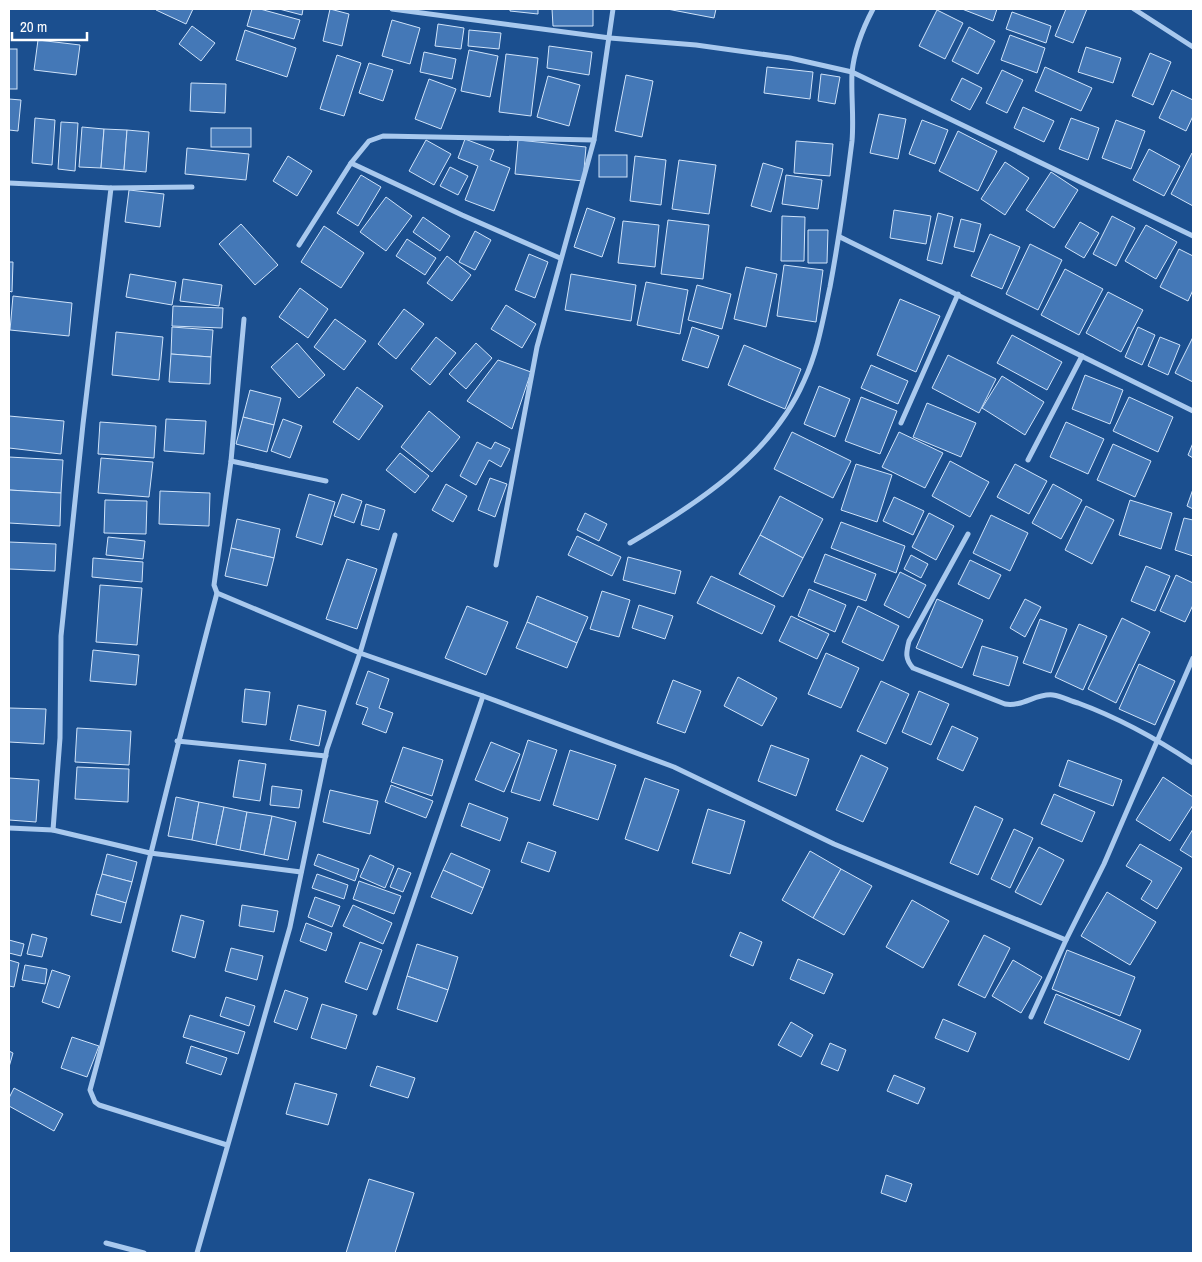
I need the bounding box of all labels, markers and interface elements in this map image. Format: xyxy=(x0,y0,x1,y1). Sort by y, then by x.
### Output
scale bar xyxy=(12,10,88,42)
text: 20 m xyxy=(20,16,47,37)

